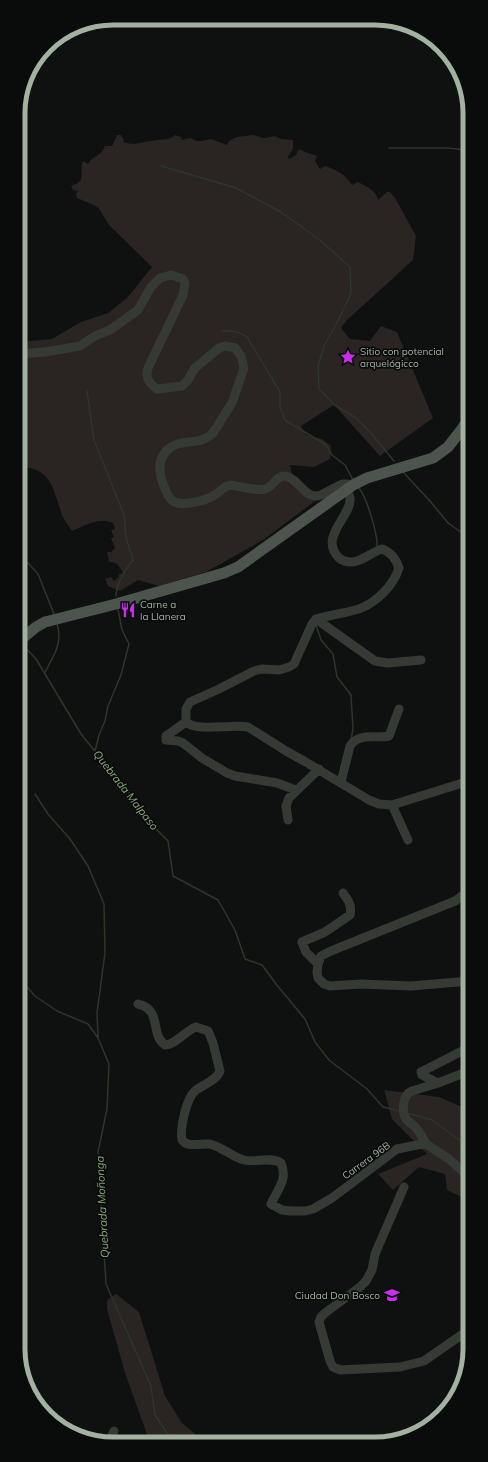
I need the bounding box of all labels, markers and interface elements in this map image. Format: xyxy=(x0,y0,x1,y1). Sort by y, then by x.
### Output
place label: Sitio con potencial arquelógicco xyxy=(360,345,444,370)
place icon: Sitio con potencial arquelógicco xyxy=(339,348,357,366)
place label: Carne a la Llanera xyxy=(140,598,186,623)
restaurant icon: Carne a la Llanera xyxy=(119,601,137,619)
water label: Quebrada Malpaso xyxy=(90,747,162,833)
street label: Carrera 96B xyxy=(340,1138,393,1182)
water label: Quebrada Moñonga xyxy=(92,1155,112,1258)
school or university icon: Ciudad Don Bosco xyxy=(383,1286,401,1304)
place label: Ciudad Don Bosco xyxy=(295,1289,380,1302)

